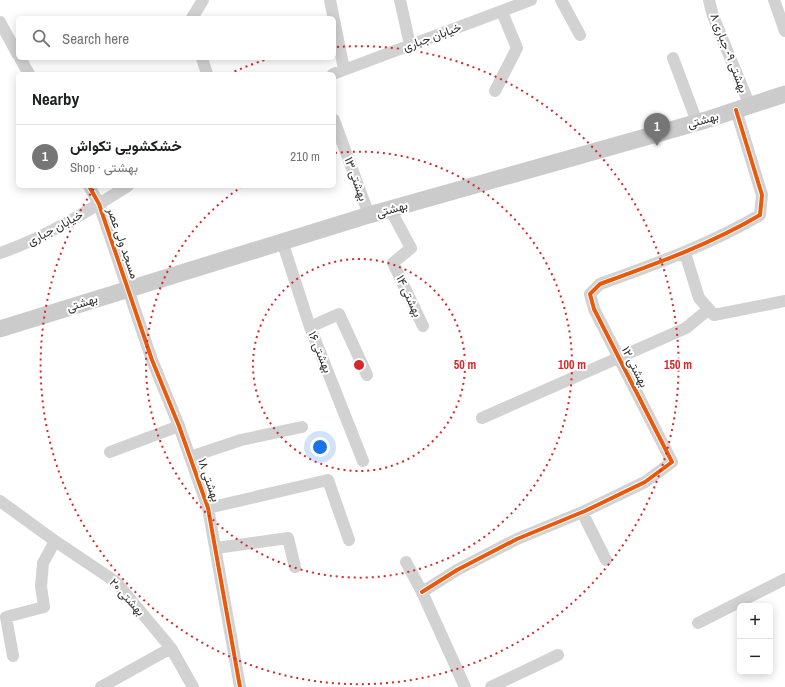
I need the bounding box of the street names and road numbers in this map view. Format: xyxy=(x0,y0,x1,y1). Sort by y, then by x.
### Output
street label: بهشتی ۹- جباری ۸ xyxy=(706,11,752,95)
street label: خیابان جباری xyxy=(401,19,463,55)
street label: بهشتی xyxy=(686,108,720,132)
street label: بهشتی ۱۳ xyxy=(341,155,371,203)
street label: بهشتی xyxy=(375,197,409,221)
street label: مسجد ولی عصر xyxy=(103,204,143,281)
street label: خیابان جباری xyxy=(24,207,86,249)
street label: بهشتی ۱۴ xyxy=(392,272,426,320)
street label: بهشتی xyxy=(64,290,100,316)
street label: بهشتی ۱۶ xyxy=(304,329,336,375)
street label: بهشتی ۱۲ xyxy=(618,344,652,390)
street label: بهشتی ۱۸ xyxy=(194,456,224,504)
street label: بهشتی ۲۰ xyxy=(106,575,148,619)

